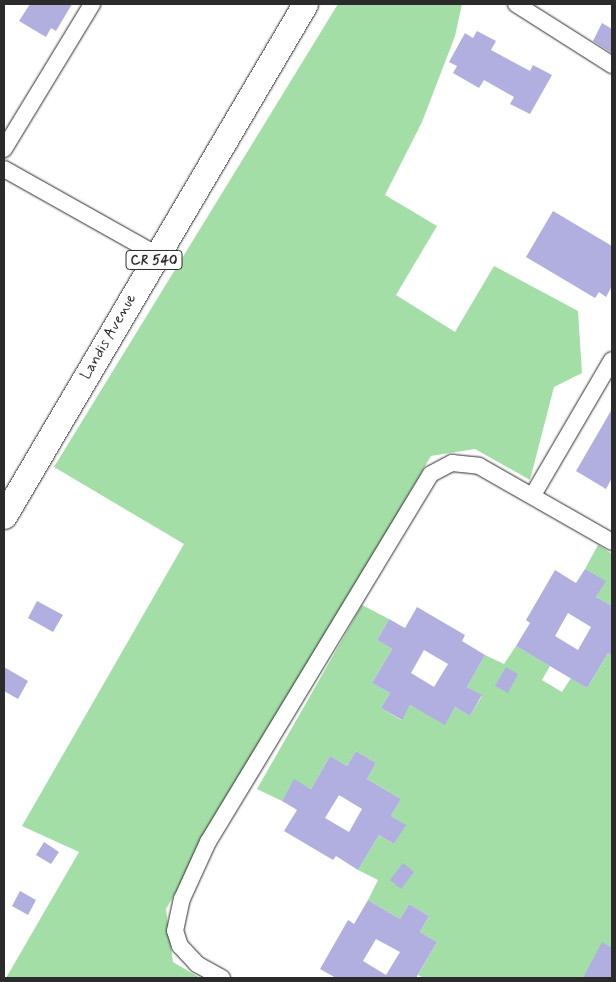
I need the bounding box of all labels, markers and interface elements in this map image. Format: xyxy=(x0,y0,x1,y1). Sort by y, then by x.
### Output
road number: CR 540 xyxy=(125,248,183,272)
street label: Landis Avenue xyxy=(78,292,140,382)

